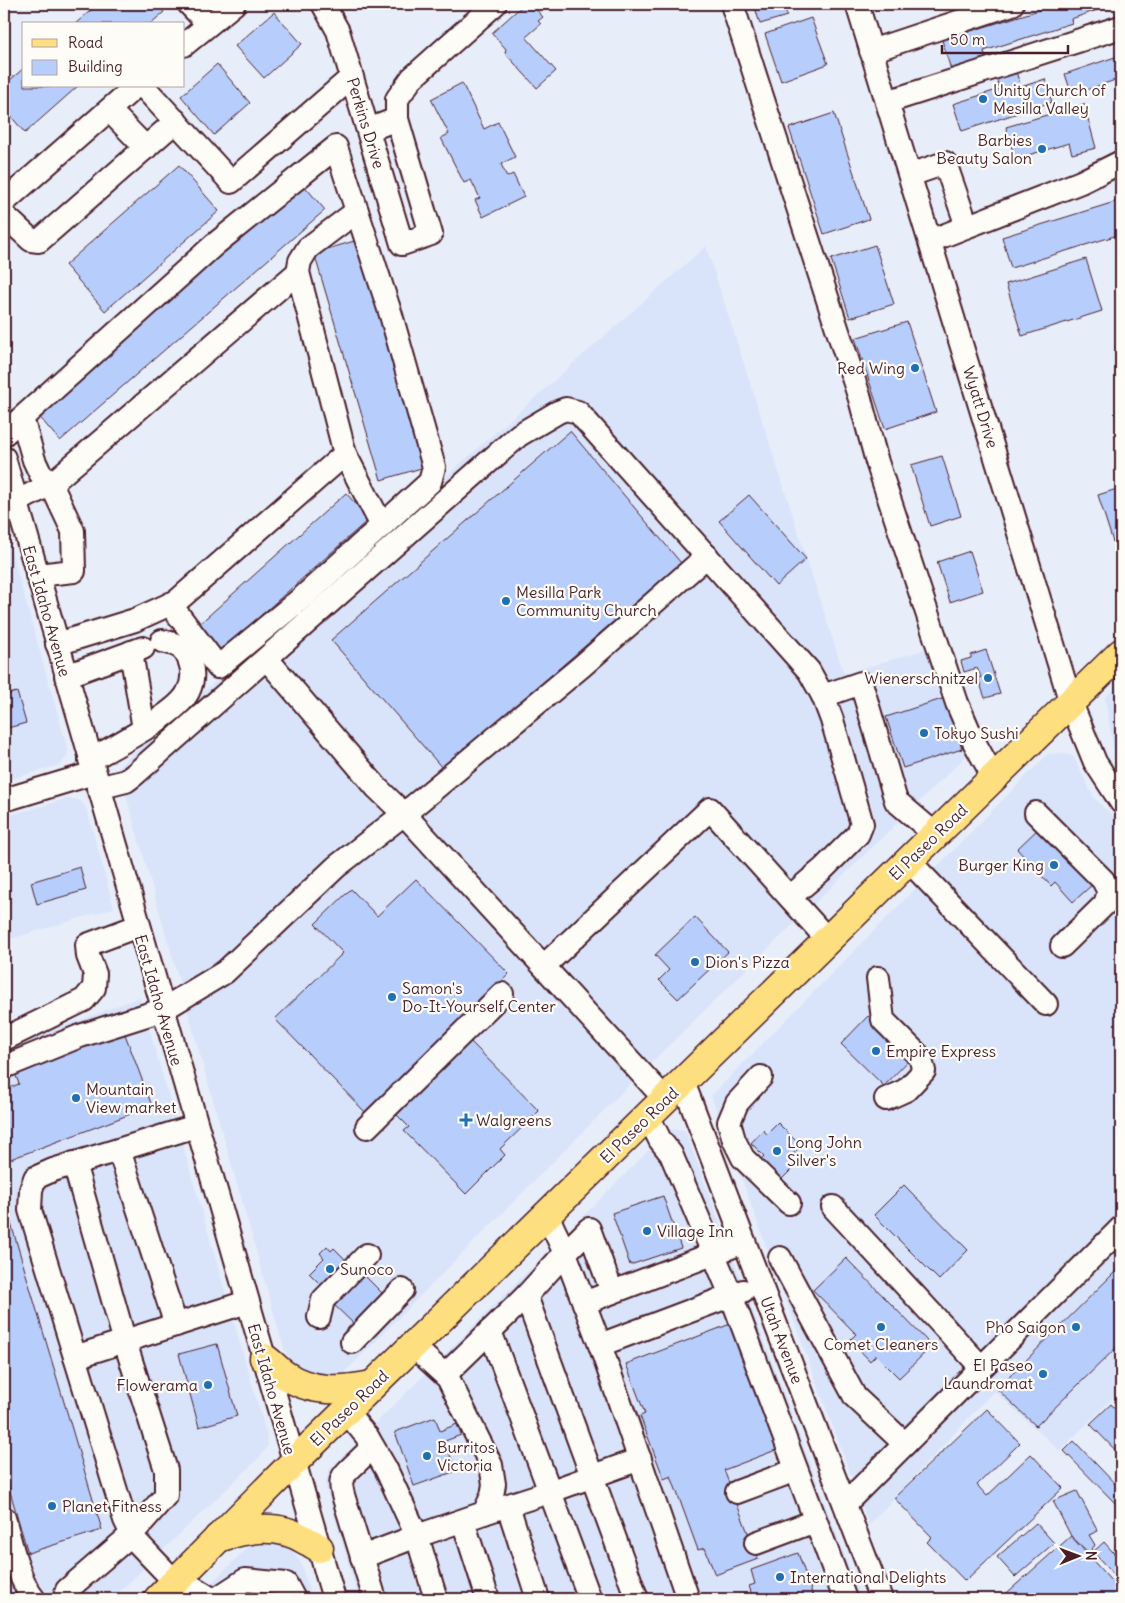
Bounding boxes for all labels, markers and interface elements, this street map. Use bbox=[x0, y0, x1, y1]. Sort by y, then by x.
legend bbox=[22, 22, 185, 88]
scale bar bbox=[942, 22, 1069, 54]
text: 50 m bbox=[950, 30, 985, 49]
text: Road bbox=[68, 33, 103, 52]
text: Building bbox=[68, 57, 123, 76]
street label: Perkins Drive bbox=[343, 75, 389, 171]
place label: Unity Church of Mesilla Valley bbox=[993, 80, 1106, 118]
marker: Unity Church of Mesilla Valley bbox=[977, 93, 989, 105]
place label: Barbies Beauty Salon bbox=[936, 130, 1032, 168]
marker: Barbies Beauty Salon bbox=[1036, 143, 1048, 155]
place label: Red Wing bbox=[837, 358, 905, 378]
marker: Red Wing bbox=[909, 362, 921, 374]
street label: Wyatt Drive bbox=[959, 364, 1003, 450]
street label: East Idaho Avenue bbox=[19, 543, 75, 679]
place label: Mesilla Park Community Church bbox=[516, 582, 657, 620]
marker: Mesilla Park Community Church bbox=[500, 595, 512, 607]
place label: Wienerschnitzel bbox=[864, 668, 978, 688]
marker: Wienerschnitzel bbox=[982, 672, 994, 684]
place label: Tokyo Sushi bbox=[934, 723, 1019, 743]
marker: Tokyo Sushi bbox=[918, 727, 930, 739]
street label: El Paseo Road bbox=[885, 800, 971, 884]
place label: Burger King bbox=[958, 855, 1044, 875]
marker: Burger King bbox=[1048, 859, 1060, 871]
street label: East Idaho Avenue bbox=[131, 932, 187, 1068]
place label: Dion's Pizza bbox=[705, 952, 790, 972]
marker: Dion's Pizza bbox=[689, 956, 701, 968]
place label: Samon's Do-It-Yourself Center bbox=[402, 978, 556, 1016]
marker: Samon's Do-It-Yourself Center bbox=[386, 991, 398, 1003]
place label: Empire Express bbox=[886, 1041, 996, 1061]
marker: Empire Express bbox=[870, 1045, 882, 1057]
place label: Mountain View market bbox=[86, 1079, 177, 1117]
street label: El Paseo Road bbox=[596, 1083, 682, 1167]
marker: Mountain View market bbox=[70, 1092, 82, 1104]
place label: Walgreens bbox=[476, 1110, 552, 1130]
marker: Walgreens bbox=[460, 1114, 472, 1126]
place label: Long John Silver's bbox=[787, 1132, 862, 1170]
marker: Long John Silver's bbox=[771, 1145, 783, 1157]
place label: Village Inn bbox=[657, 1221, 734, 1241]
marker: Village Inn bbox=[641, 1225, 653, 1237]
place label: Sunoco bbox=[340, 1259, 394, 1279]
marker: Sunoco bbox=[324, 1263, 336, 1275]
street label: Utah Avenue bbox=[756, 1293, 808, 1387]
place label: Pho Saigon bbox=[986, 1317, 1066, 1337]
street label: East Idaho Avenue bbox=[244, 1321, 300, 1457]
marker: Comet Cleaners bbox=[875, 1321, 887, 1333]
marker: Pho Saigon bbox=[1070, 1321, 1082, 1333]
place label: Comet Cleaners bbox=[824, 1334, 938, 1354]
place label: El Paseo Laundromat bbox=[943, 1355, 1034, 1393]
street label: El Paseo Road bbox=[306, 1366, 392, 1450]
marker: El Paseo Laundromat bbox=[1037, 1368, 1049, 1380]
place label: Flowerama bbox=[117, 1375, 198, 1395]
marker: Flowerama bbox=[202, 1379, 214, 1391]
place label: Burritos Victoria bbox=[437, 1437, 495, 1475]
marker: Burritos Victoria bbox=[421, 1450, 433, 1462]
place label: Planet Fitness bbox=[62, 1496, 162, 1516]
marker: Planet Fitness bbox=[46, 1500, 58, 1512]
north arrow bbox=[1052, 1530, 1102, 1580]
text: N bbox=[1082, 1551, 1100, 1561]
place label: International Delights bbox=[790, 1567, 946, 1587]
marker: International Delights bbox=[774, 1571, 786, 1583]

